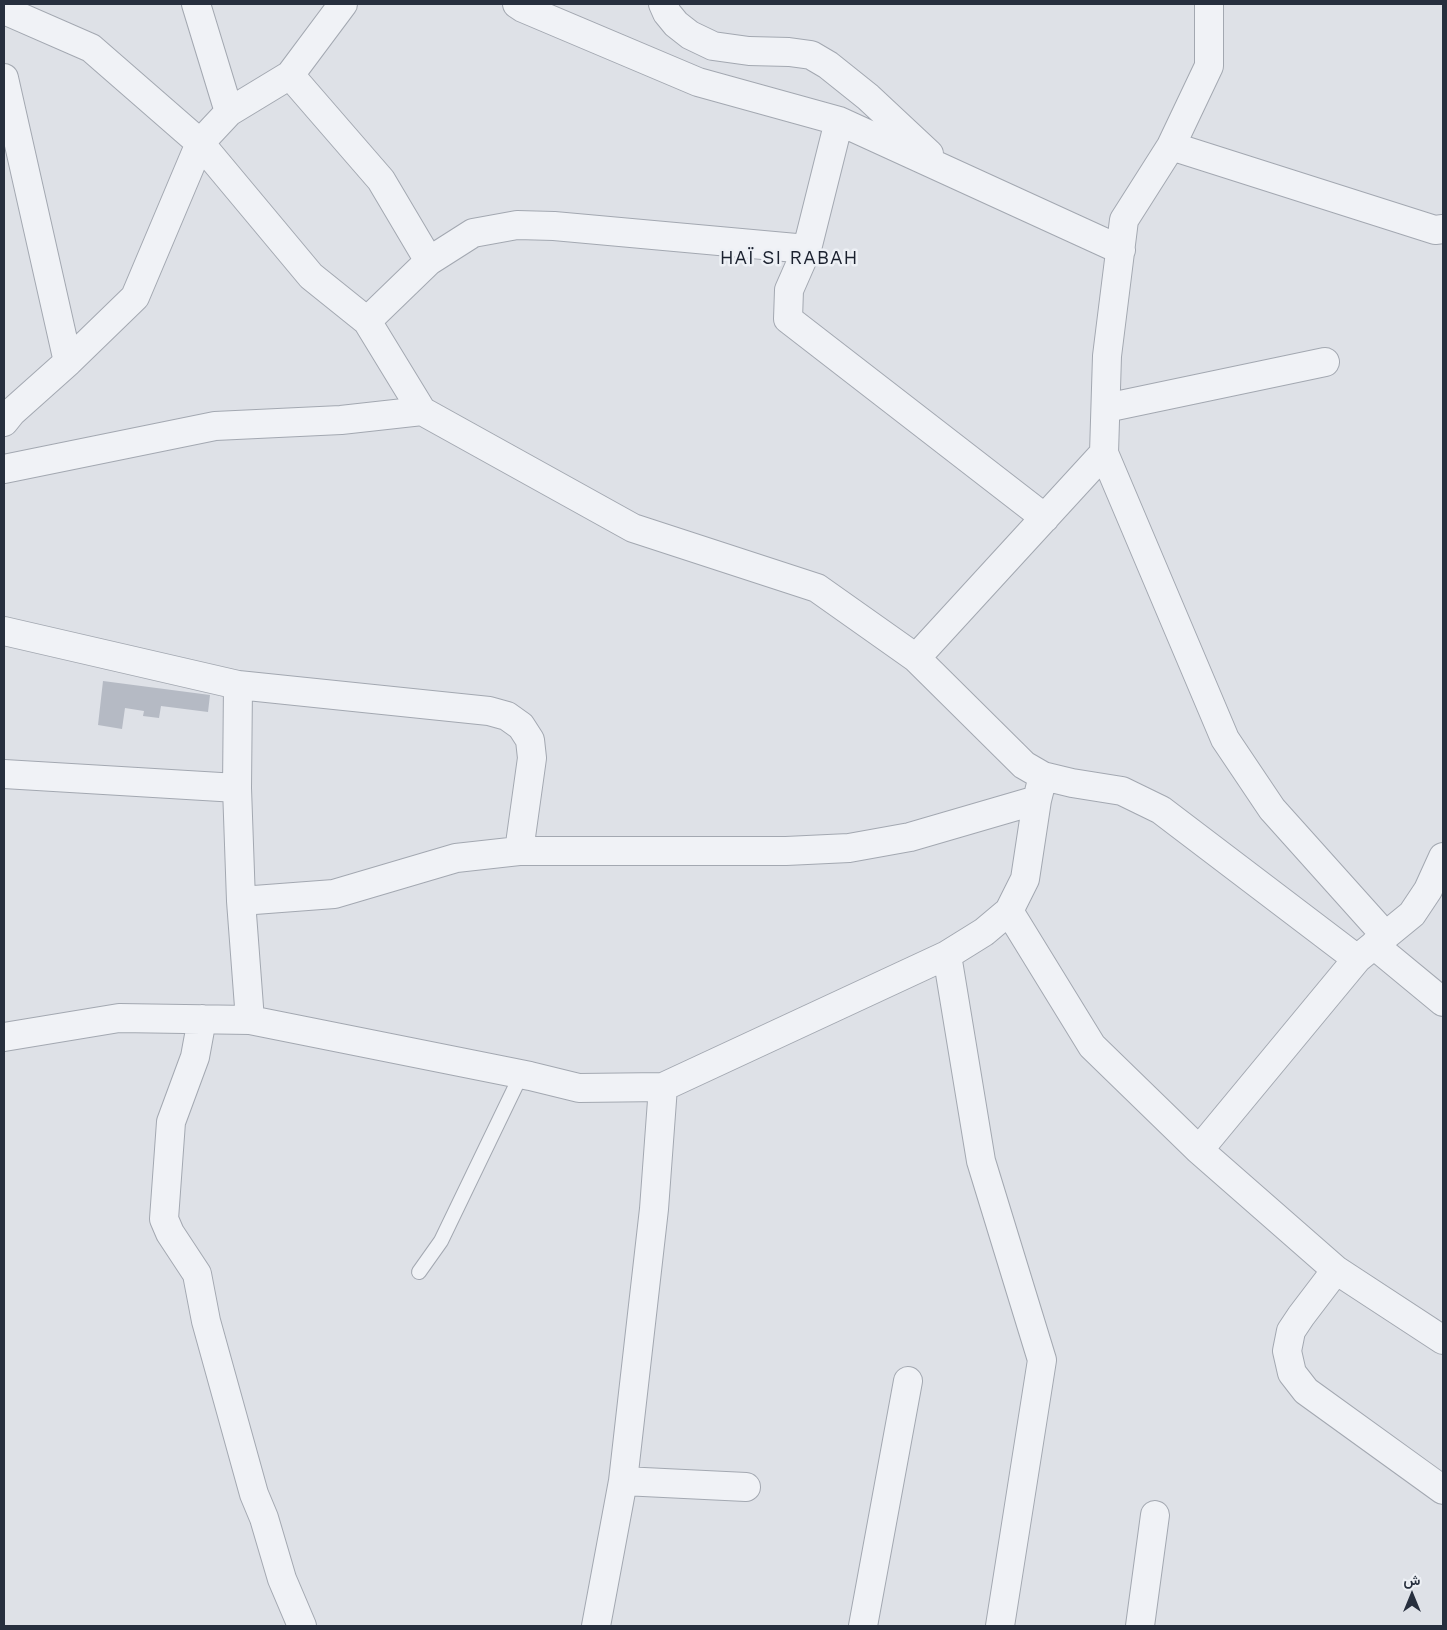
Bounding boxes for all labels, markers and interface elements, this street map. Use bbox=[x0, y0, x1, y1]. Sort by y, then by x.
district label: HAÏ SI RABAH bbox=[718, 247, 860, 269]
north arrow bbox=[1387, 1570, 1437, 1620]
text: ش bbox=[1404, 1572, 1420, 1588]

